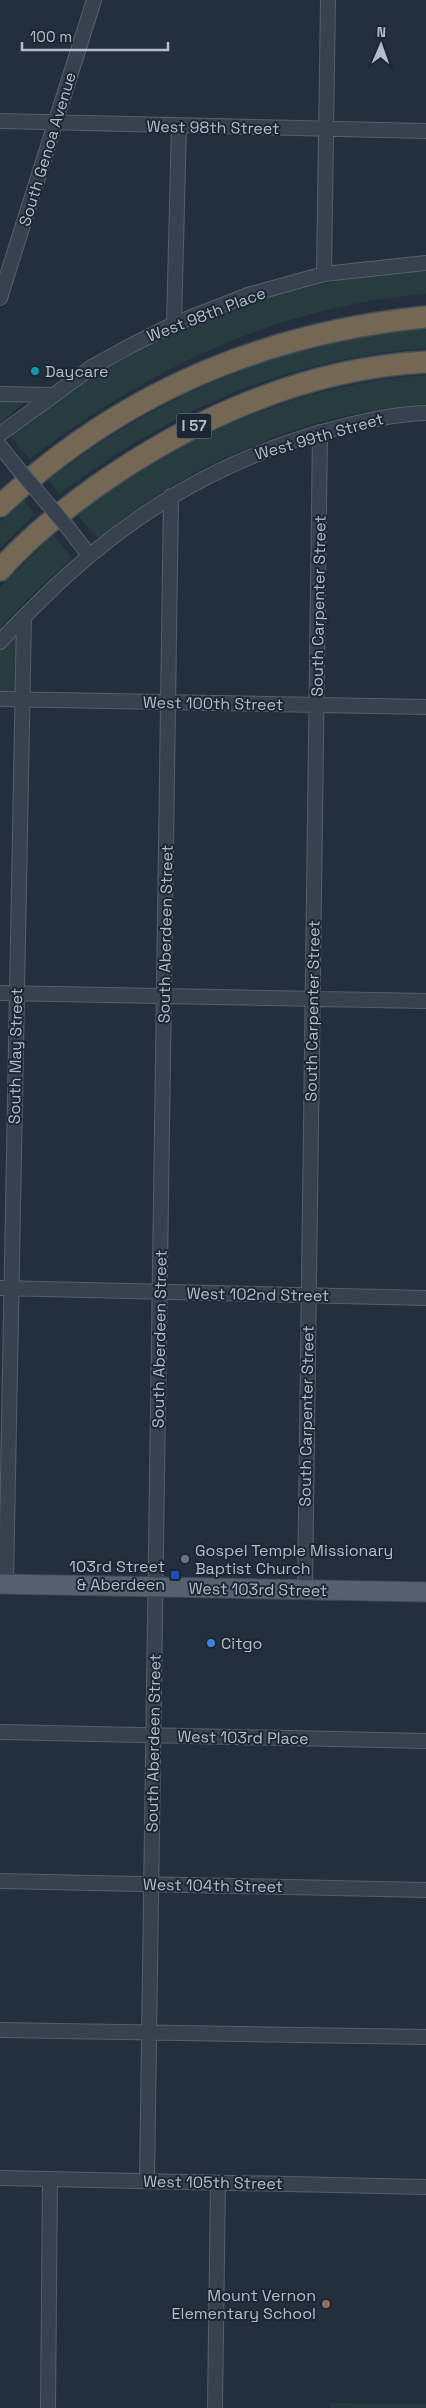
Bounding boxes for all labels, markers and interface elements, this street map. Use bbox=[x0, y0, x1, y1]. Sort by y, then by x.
scale bar bbox=[22, 20, 169, 52]
north arrow bbox=[356, 20, 406, 70]
text: N bbox=[376, 23, 386, 41]
text: 100 m bbox=[30, 27, 72, 46]
street label: South Genoa Avenue bbox=[14, 70, 81, 229]
street label: West 98th Street bbox=[146, 116, 280, 139]
street label: West 98th Place bbox=[144, 282, 269, 347]
place label: Daycare bbox=[45, 361, 108, 382]
marker: Daycare bbox=[29, 365, 41, 377]
street label: West 99th Street bbox=[252, 408, 386, 465]
road number: I 57 bbox=[176, 414, 212, 438]
street label: South Carpenter Street bbox=[306, 515, 331, 697]
street label: West 100th Street bbox=[143, 692, 283, 715]
street label: South Aberdeen Street bbox=[153, 845, 178, 1023]
street label: South Carpenter Street bbox=[300, 920, 325, 1102]
street label: South May Street bbox=[4, 988, 27, 1124]
street label: South Aberdeen Street bbox=[147, 1250, 172, 1428]
street label: West 102nd Street bbox=[186, 1283, 330, 1306]
street label: South Carpenter Street bbox=[294, 1325, 319, 1507]
place label: Gospel Temple Missionary Baptist Church bbox=[195, 1540, 393, 1579]
marker: Gospel Temple Missionary Baptist Church bbox=[179, 1553, 191, 1565]
place label: 103rd Street & Aberdeen bbox=[69, 1556, 165, 1595]
marker: 103rd Street & Aberdeen bbox=[169, 1569, 181, 1581]
street label: West 103rd Street bbox=[188, 1578, 327, 1601]
place label: Citgo bbox=[221, 1633, 262, 1654]
marker: Citgo bbox=[205, 1637, 217, 1649]
street label: South Aberdeen Street bbox=[141, 1654, 166, 1832]
street label: West 103rd Place bbox=[177, 1726, 309, 1749]
street label: West 104th Street bbox=[143, 1874, 283, 1897]
street label: West 105th Street bbox=[143, 2171, 283, 2194]
place label: Mount Vernon Elementary School bbox=[171, 2285, 316, 2324]
marker: Mount Vernon Elementary School bbox=[320, 2298, 332, 2310]

